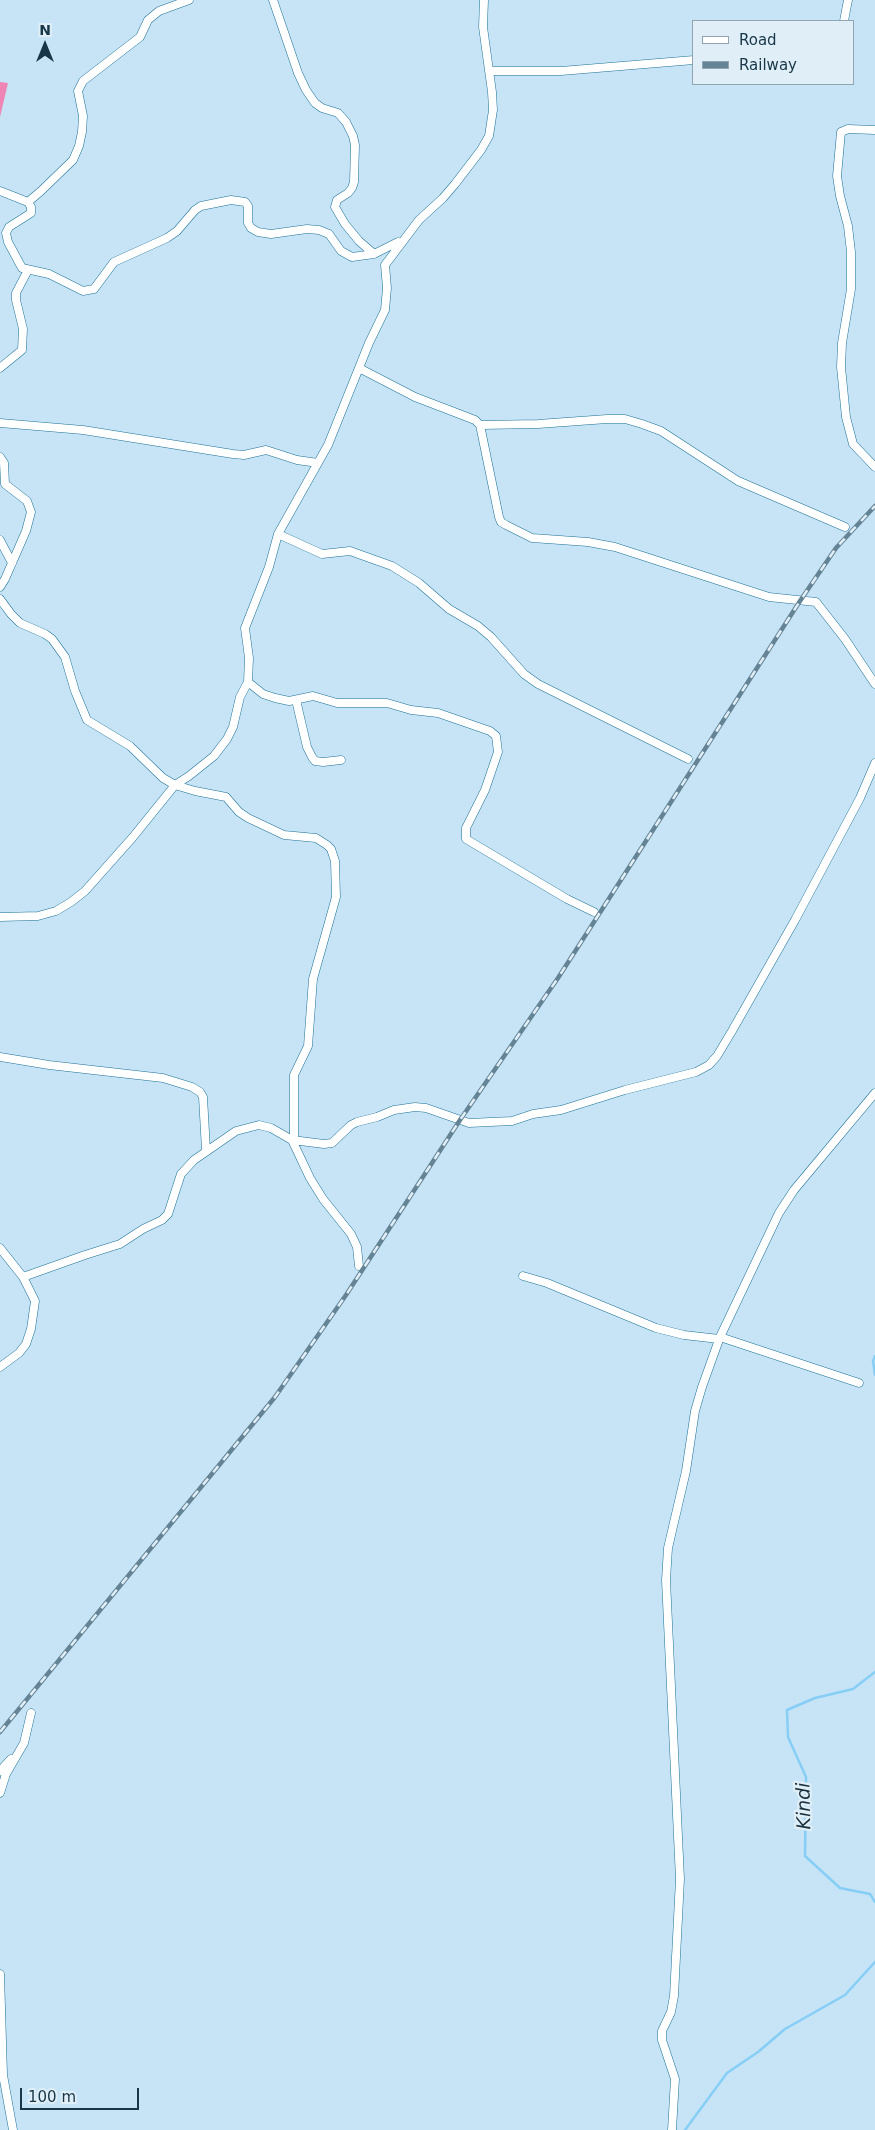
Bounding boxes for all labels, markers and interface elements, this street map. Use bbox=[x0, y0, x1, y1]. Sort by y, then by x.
north arrow bbox=[20, 20, 70, 70]
legend bbox=[692, 20, 855, 85]
text: N bbox=[39, 22, 51, 38]
text: Road bbox=[739, 31, 777, 49]
text: Railway bbox=[739, 56, 797, 74]
water label: Kindi bbox=[793, 1782, 817, 1830]
scale bar bbox=[22, 2078, 141, 2110]
text: 100 m bbox=[28, 2088, 76, 2106]

